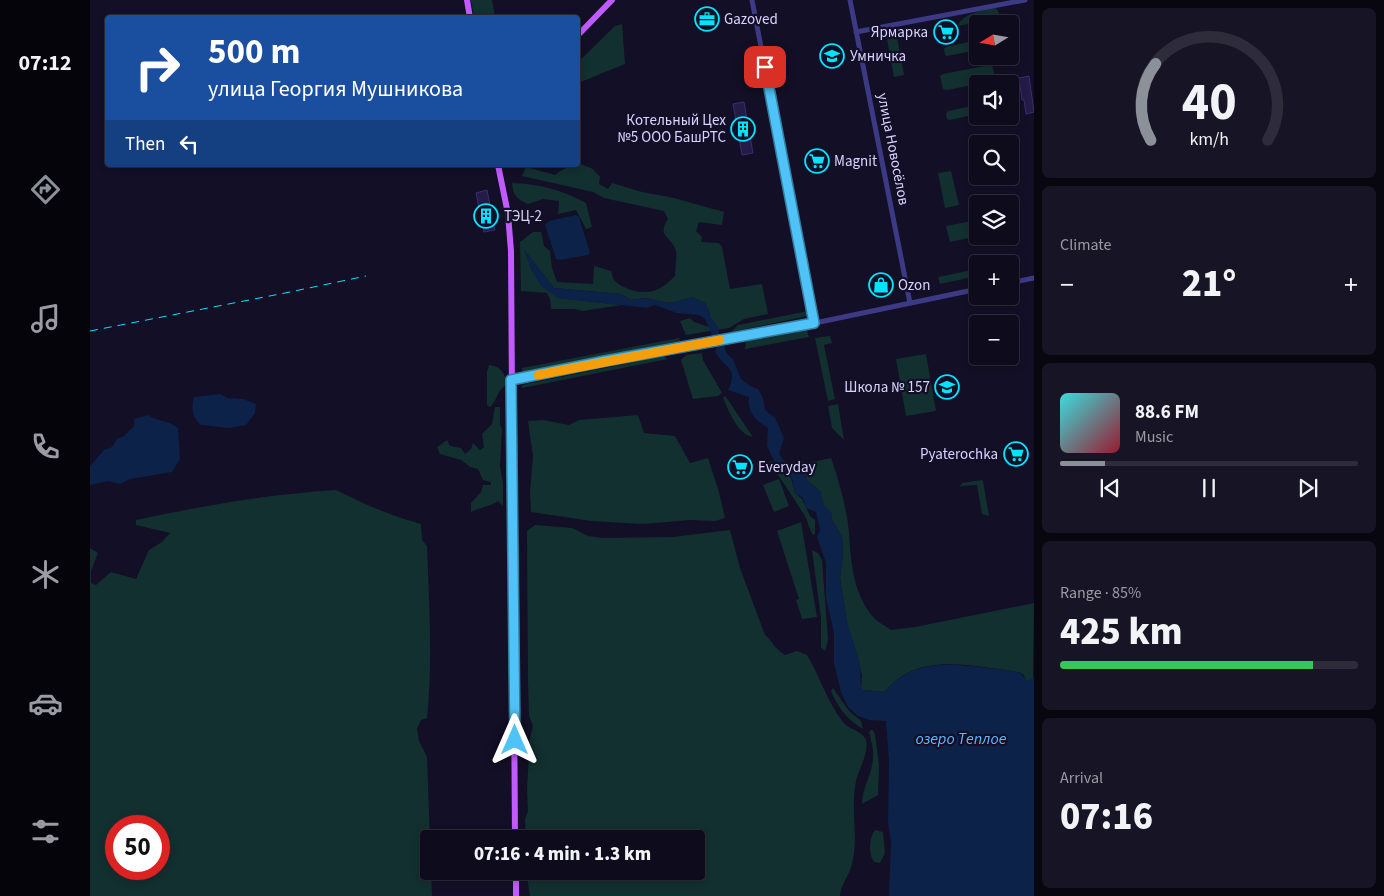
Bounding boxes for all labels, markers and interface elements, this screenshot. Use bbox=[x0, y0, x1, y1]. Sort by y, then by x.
office icon: Gazoved bbox=[694, 6, 720, 32]
place label: Gazoved bbox=[724, 9, 778, 30]
north arrow bbox=[969, 15, 1019, 65]
map controls bbox=[969, 15, 1019, 365]
supermarket icon: Ярмарка bbox=[933, 19, 959, 45]
place label: Ярмарка bbox=[871, 22, 928, 43]
text: 500 m bbox=[208, 27, 300, 77]
icon: right bbox=[125, 35, 190, 100]
school or university icon: Умничка bbox=[819, 43, 845, 69]
pin bbox=[744, 46, 786, 88]
place label: Умничка bbox=[850, 46, 906, 67]
text: 07:12 bbox=[18, 47, 72, 79]
icon: arrive bbox=[751, 53, 779, 81]
text: 40 bbox=[1182, 66, 1236, 140]
text: улица Георгия Мушникова bbox=[208, 73, 463, 105]
button: sound bbox=[969, 75, 1019, 125]
street label: улица Новосёлов bbox=[872, 91, 914, 207]
place label: Котельный Цех №5 ООО БашРТС bbox=[617, 110, 726, 148]
building icon: Котельный Цех №5 ООО БашРТС bbox=[730, 116, 756, 142]
text: km/h bbox=[1189, 127, 1229, 152]
icon: left bbox=[175, 130, 203, 158]
text: Then bbox=[125, 131, 165, 158]
button: search bbox=[969, 135, 1019, 185]
supermarket icon: Magnit bbox=[804, 148, 830, 174]
place label: Magnit bbox=[834, 151, 877, 172]
icon: directions bbox=[28, 172, 63, 207]
button: layers bbox=[969, 195, 1019, 245]
building icon: ТЭЦ-2 bbox=[473, 203, 499, 229]
place label: ТЭЦ-2 bbox=[504, 206, 542, 227]
text: Climate bbox=[1060, 234, 1111, 256]
button: + bbox=[969, 255, 1019, 305]
text: 21° bbox=[1182, 257, 1236, 311]
text: − bbox=[1060, 265, 1074, 305]
text: + bbox=[1344, 265, 1358, 305]
shop icon: Ozon bbox=[868, 272, 894, 298]
place label: Ozon bbox=[898, 275, 930, 296]
icon: music bbox=[28, 301, 63, 336]
button: − bbox=[969, 315, 1019, 365]
school or university icon: Школа № 157 bbox=[934, 374, 960, 400]
place label: Школа № 157 bbox=[844, 377, 930, 398]
text: 88.6 FM bbox=[1135, 399, 1199, 426]
text: Music bbox=[1135, 426, 1173, 448]
icon: phone bbox=[28, 429, 63, 464]
supermarket icon: Pyaterochka bbox=[1003, 441, 1029, 467]
place label: Pyaterochka bbox=[920, 444, 998, 465]
supermarket icon: Everyday bbox=[727, 454, 753, 480]
place label: Everyday bbox=[758, 457, 816, 478]
icon: previous bbox=[1096, 474, 1124, 502]
icon: pause bbox=[1195, 474, 1223, 502]
icon: next bbox=[1294, 474, 1322, 502]
icon: climate bbox=[28, 557, 63, 592]
text: Range · 85% bbox=[1060, 582, 1141, 604]
text: 425 km bbox=[1060, 605, 1182, 659]
icon: car bbox=[28, 686, 63, 721]
position arrow bbox=[488, 713, 540, 765]
water label: озеро Теплое bbox=[916, 728, 1007, 750]
text: Arrival bbox=[1060, 767, 1103, 789]
text: 07:16 bbox=[1060, 790, 1153, 844]
icon: filters bbox=[28, 814, 63, 849]
speed limit sign: 50 bbox=[105, 815, 170, 880]
text: 07:16 · 4 min · 1.3 km bbox=[474, 841, 651, 868]

